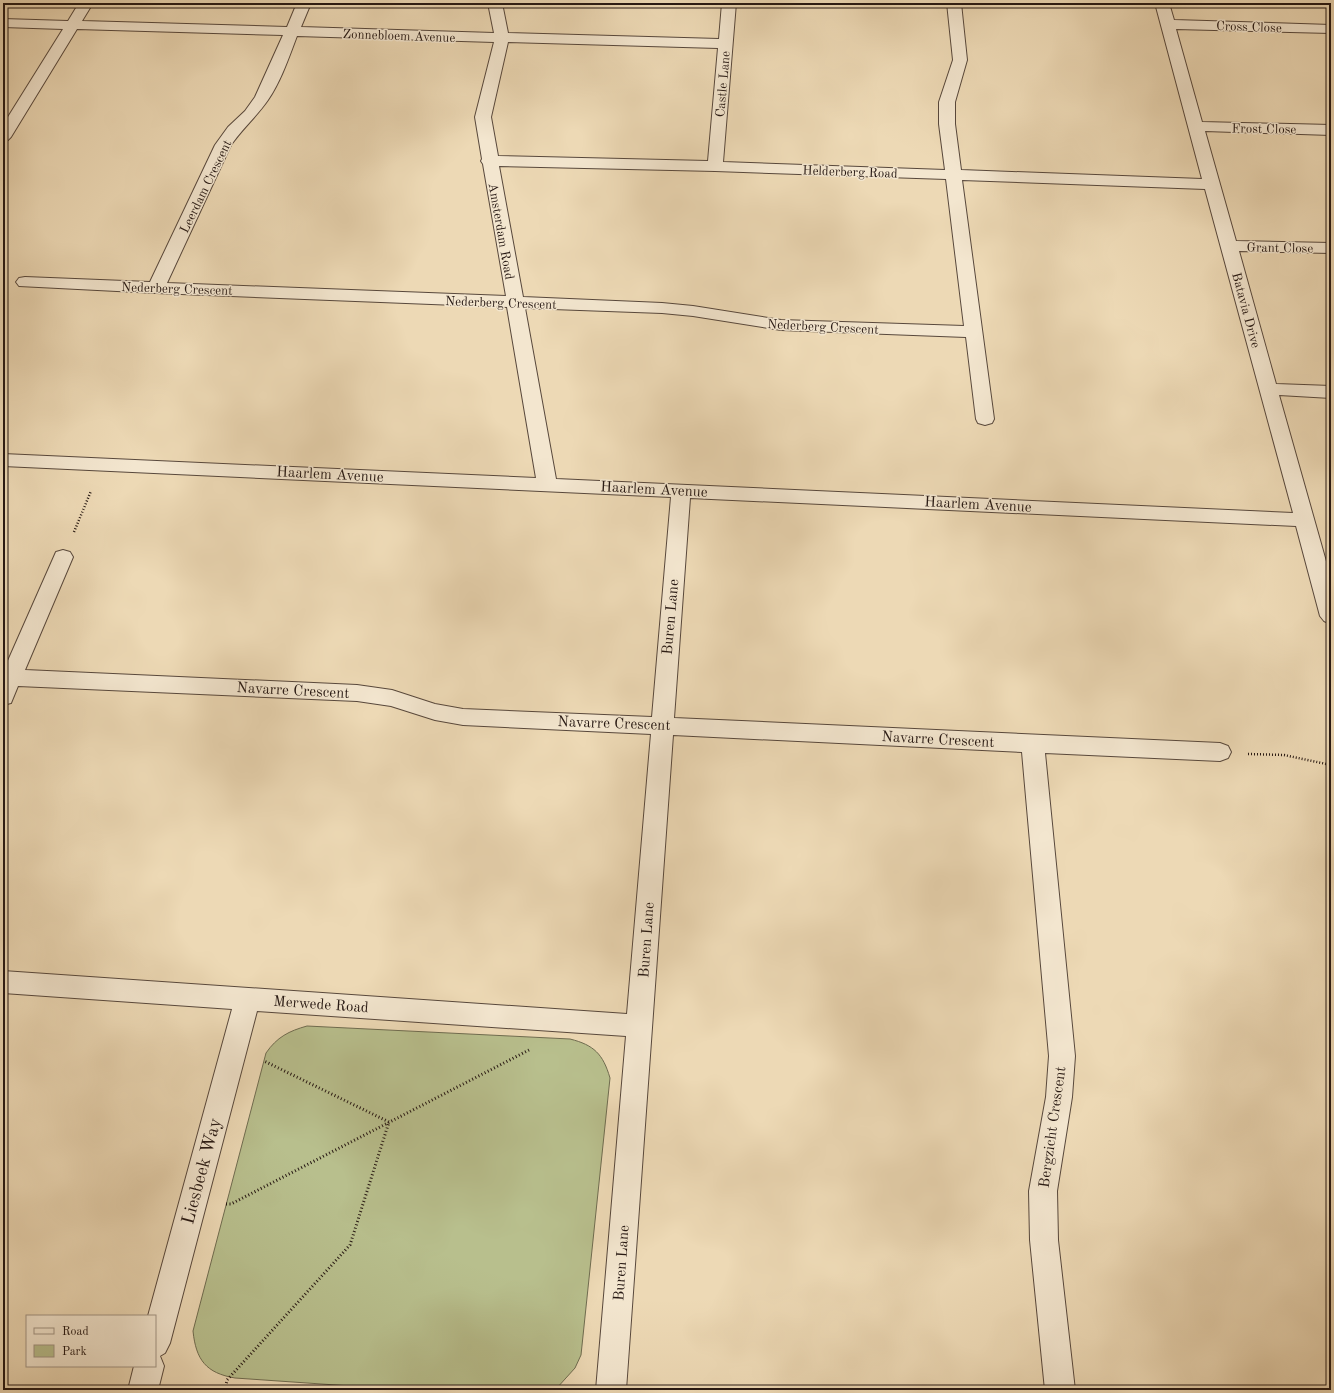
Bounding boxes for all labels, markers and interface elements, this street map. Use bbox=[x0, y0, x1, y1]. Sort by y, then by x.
street label: Cross Close bbox=[1216, 20, 1282, 35]
street label: Zonnebloem Avenue bbox=[342, 28, 456, 45]
street label: Castle Lane bbox=[714, 50, 733, 118]
street label: Frost Close bbox=[1232, 122, 1296, 137]
street label: Leerdam Crescent bbox=[178, 138, 235, 235]
street label: Helderberg Road bbox=[802, 164, 898, 181]
street label: Amsterdam Road bbox=[486, 182, 515, 281]
street label: Grant Close bbox=[1247, 241, 1313, 256]
street label: Batavia Drive bbox=[1229, 271, 1262, 350]
street label: Nederberg Crescent bbox=[121, 281, 233, 298]
street label: Nederberg Crescent bbox=[445, 295, 557, 312]
street label: Nederberg Crescent bbox=[767, 318, 879, 337]
street label: Haarlem Avenue bbox=[276, 465, 384, 486]
street label: Haarlem Avenue bbox=[600, 480, 708, 501]
street label: Haarlem Avenue bbox=[924, 495, 1032, 516]
street label: Buren Lane bbox=[661, 578, 682, 656]
street label: Navarre Crescent bbox=[236, 681, 350, 702]
street label: Navarre Crescent bbox=[557, 715, 671, 734]
street label: Navarre Crescent bbox=[881, 730, 995, 751]
street label: Buren Lane bbox=[637, 901, 658, 979]
street label: Merwede Road bbox=[273, 995, 369, 1016]
street label: Bergzicht Crescent bbox=[1038, 1065, 1069, 1189]
street label: Liesbeek Way bbox=[179, 1116, 225, 1226]
street label: Buren Lane bbox=[612, 1224, 633, 1302]
legend bbox=[26, 1315, 156, 1367]
text: Road bbox=[62, 1326, 89, 1338]
text: Park bbox=[62, 1346, 87, 1358]

